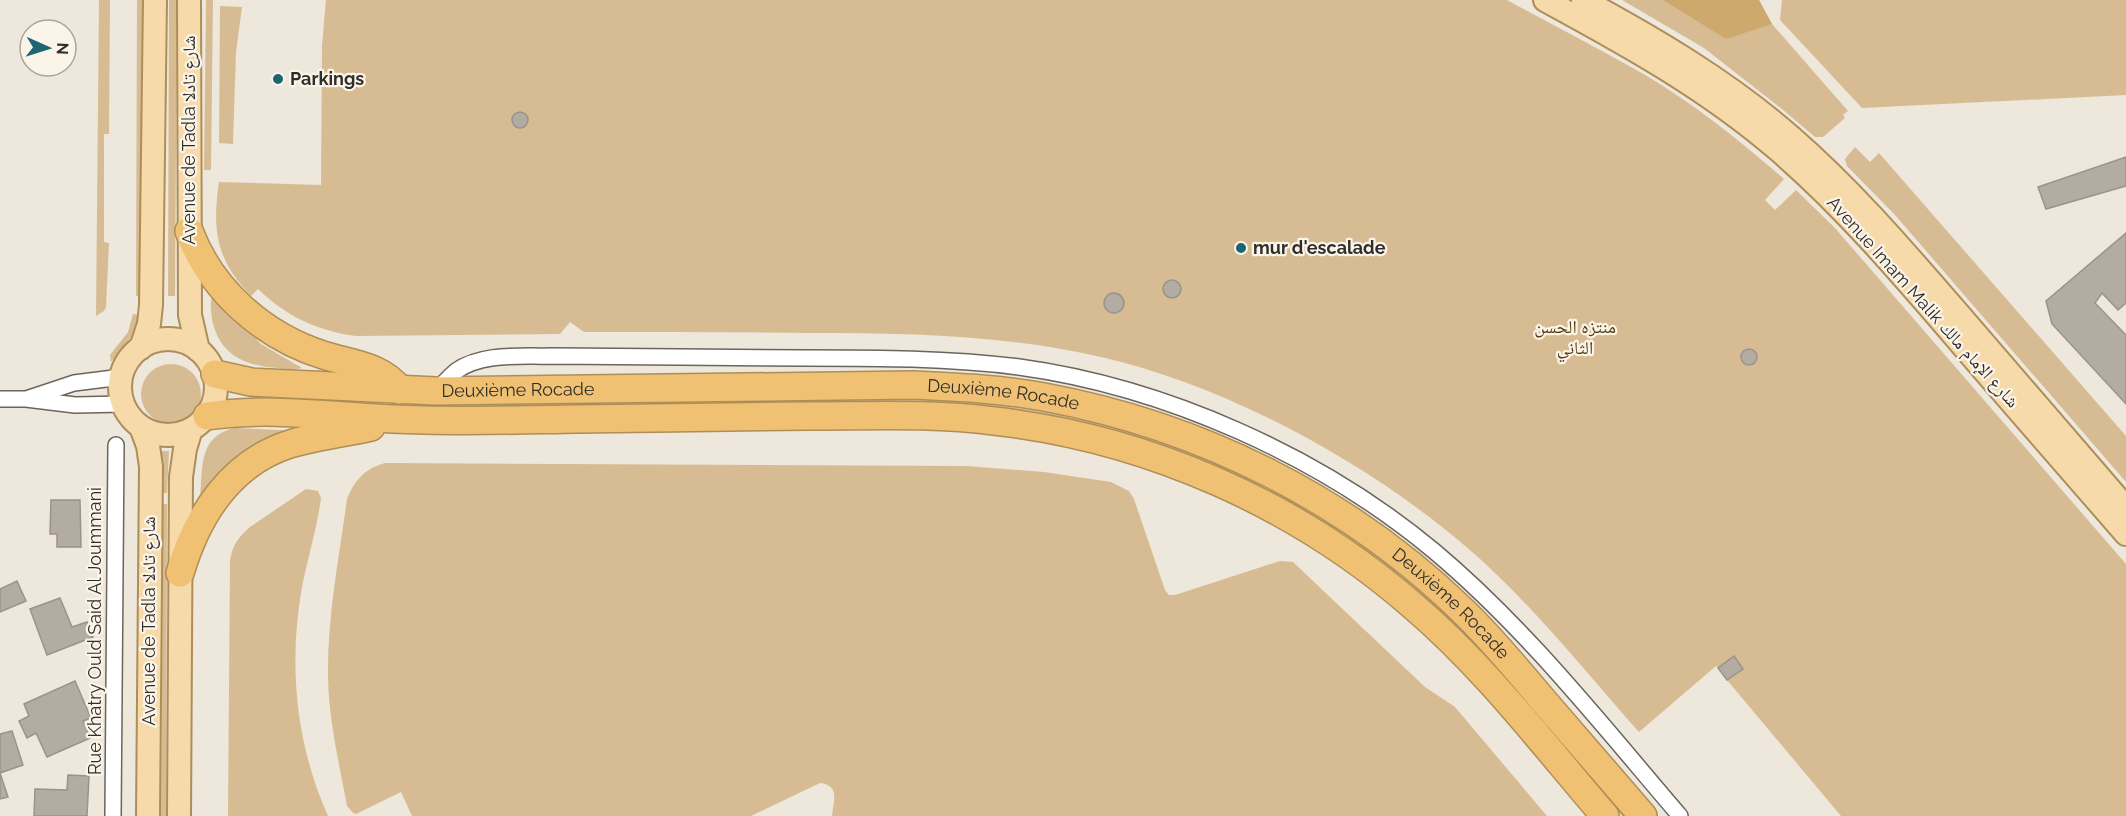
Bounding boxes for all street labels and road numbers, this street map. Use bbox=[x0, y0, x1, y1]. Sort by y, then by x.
street label: Avenue de Tadla شارع تادلا bbox=[178, 35, 200, 245]
street label: Avenue Imam Malik شارع الإمام مالك bbox=[1822, 192, 2024, 413]
street label: Deuxième Rocade bbox=[927, 375, 1082, 414]
street label: Deuxième Rocade bbox=[441, 378, 595, 401]
street label: Rue Khatry Ould Said Al Joummani bbox=[84, 487, 105, 775]
street label: Avenue de Tadla شارع تادلا bbox=[138, 516, 160, 726]
street label: Deuxième Rocade bbox=[1388, 543, 1514, 663]

